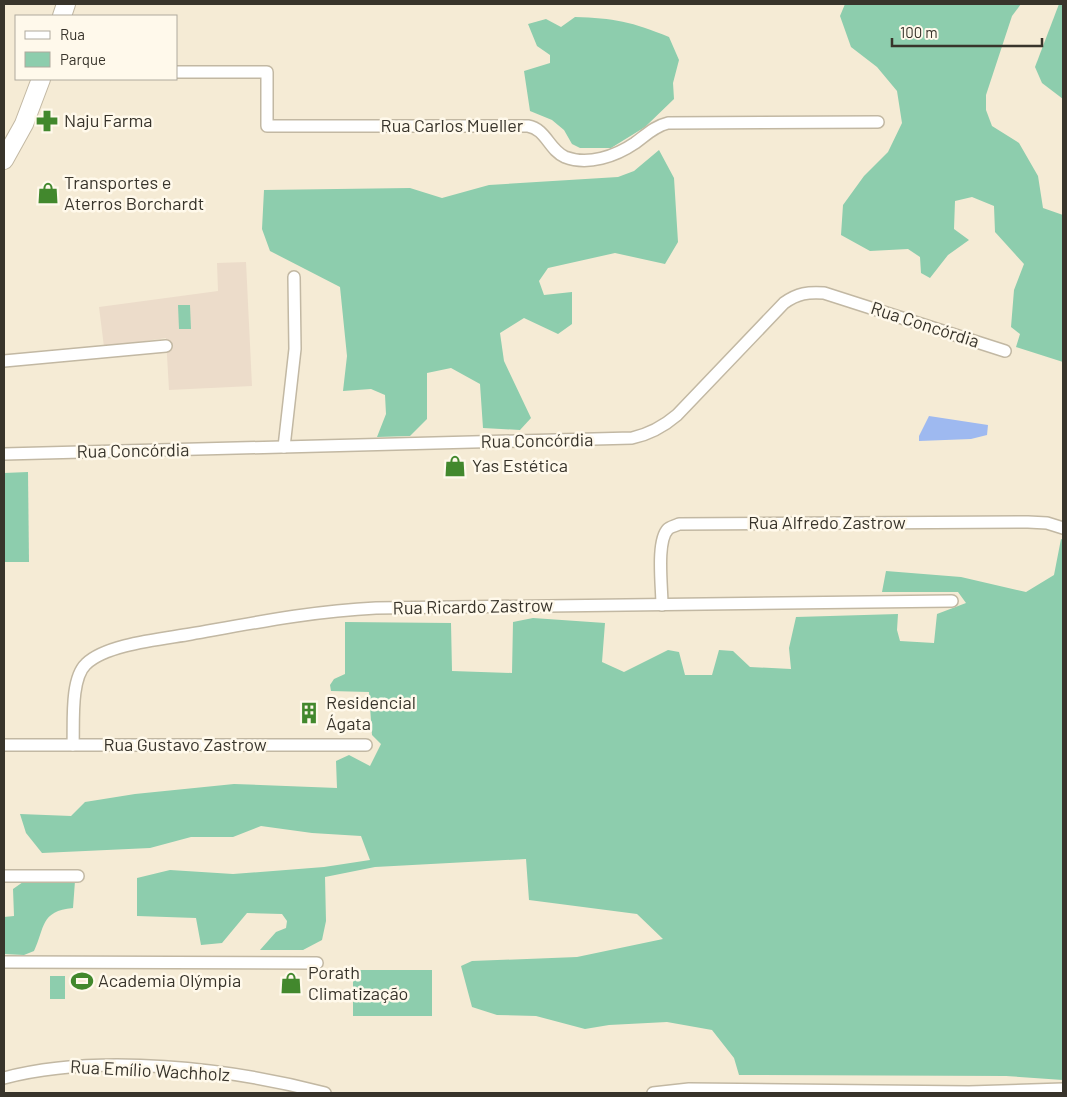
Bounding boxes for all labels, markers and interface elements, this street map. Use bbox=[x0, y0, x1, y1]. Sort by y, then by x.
legend bbox=[15, 15, 178, 80]
scale bar bbox=[892, 15, 1042, 47]
text: 100 m bbox=[900, 23, 938, 41]
text: Rua bbox=[60, 25, 85, 43]
text: Parque bbox=[60, 50, 106, 68]
pharmacy icon: Naju Farma bbox=[34, 108, 60, 134]
place label: Naju Farma bbox=[64, 109, 153, 131]
street label: Rua Carlos Mueller bbox=[381, 114, 524, 136]
place label: Transportes e Aterros Borchardt bbox=[64, 171, 204, 214]
shop icon: Transportes e Aterros Borchardt bbox=[35, 180, 61, 206]
street label: Rua Concórdia bbox=[868, 296, 982, 352]
street label: Rua Concórdia bbox=[480, 428, 594, 452]
street label: Rua Concórdia bbox=[76, 438, 190, 462]
shop icon: Yas Estética bbox=[442, 453, 468, 479]
place label: Yas Estética bbox=[472, 454, 568, 476]
street label: Rua Alfredo Zastrow bbox=[748, 511, 906, 533]
street label: Rua Ricardo Zastrow bbox=[393, 594, 553, 618]
place label: Residencial Ágata bbox=[326, 691, 416, 734]
building icon: Residencial Ágata bbox=[296, 700, 322, 726]
street label: Rua Gustavo Zastrow bbox=[103, 733, 267, 755]
place label: Porath Climatização bbox=[308, 961, 408, 1004]
sports icon: Academia Olýmpia bbox=[69, 968, 95, 994]
place label: Academia Olýmpia bbox=[98, 969, 241, 991]
shop icon: Porath Climatização bbox=[278, 970, 304, 996]
street label: Rua Emílio Wachholz bbox=[70, 1055, 230, 1085]

